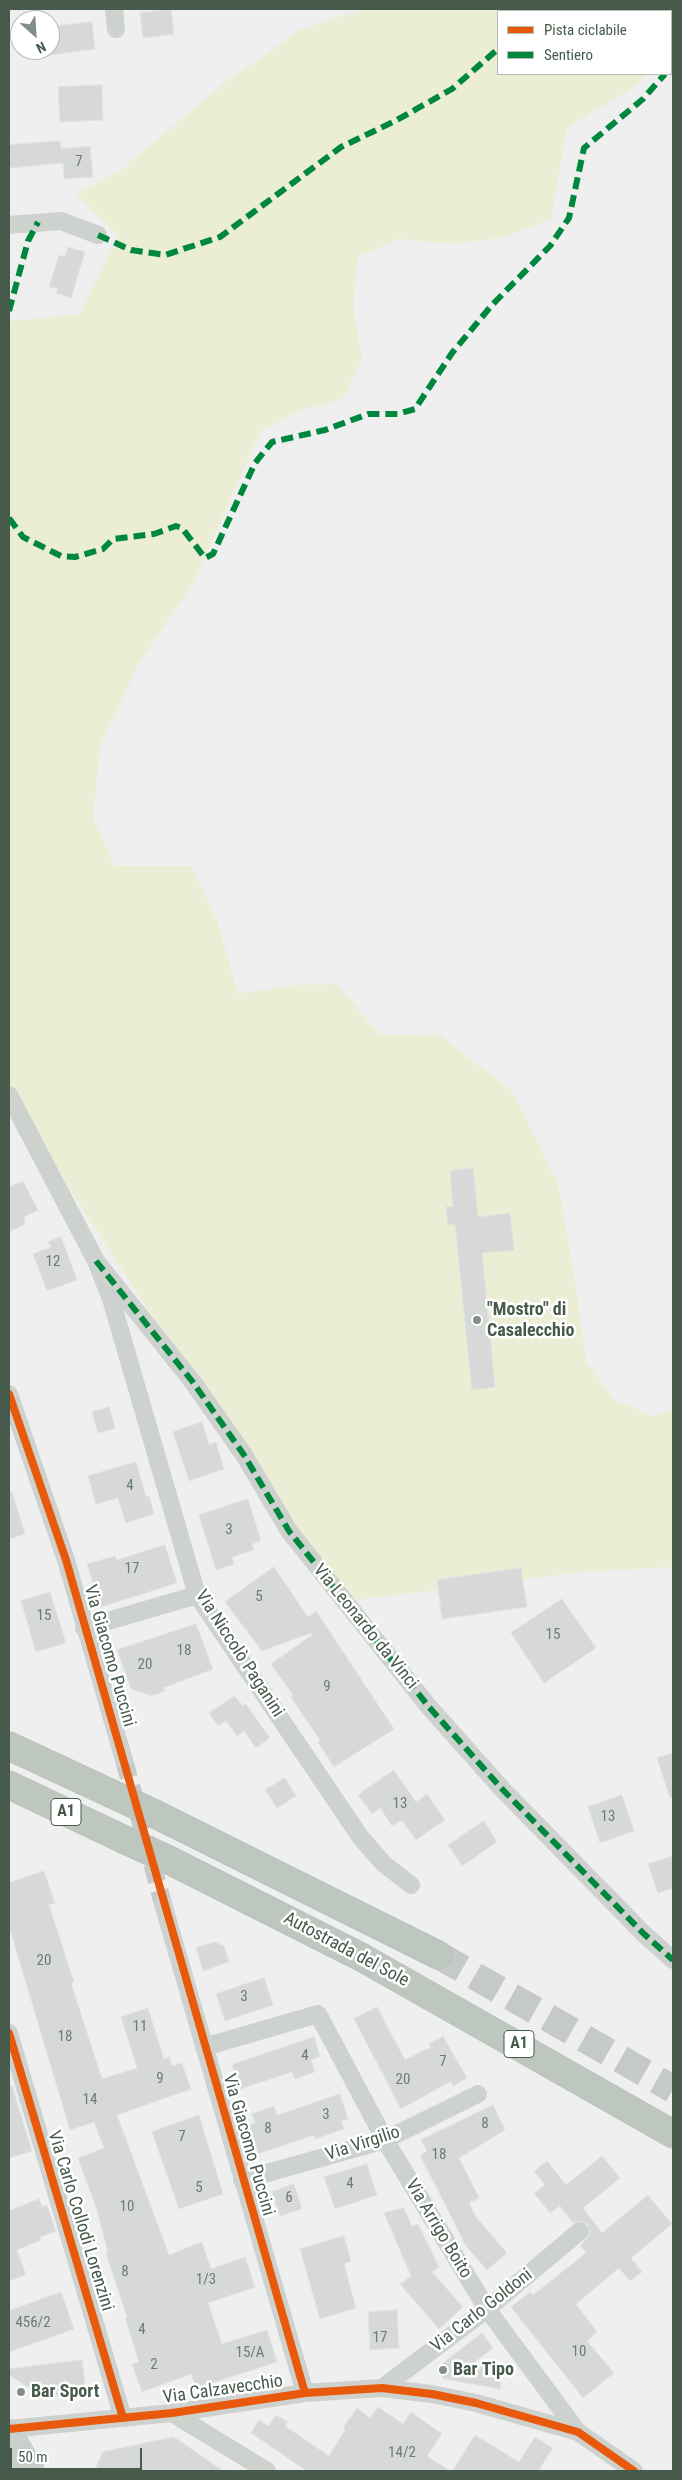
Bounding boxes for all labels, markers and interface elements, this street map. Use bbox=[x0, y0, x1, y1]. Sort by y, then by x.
north arrow bbox=[10, 10, 60, 60]
legend bbox=[497, 10, 672, 75]
text: Pista ciclabile bbox=[544, 21, 627, 39]
text: N bbox=[34, 39, 49, 57]
text: Sentiero bbox=[544, 46, 593, 64]
house number: 7 bbox=[75, 153, 83, 171]
house number: 12 bbox=[46, 1253, 60, 1271]
place label: "Mostro" di Casalecchio bbox=[487, 1299, 574, 1342]
marker: "Mostro" di Casalecchio bbox=[471, 1314, 483, 1326]
house number: 4 bbox=[126, 1477, 134, 1495]
house number: 3 bbox=[225, 1521, 233, 1539]
house number: 17 bbox=[125, 1560, 139, 1578]
street label: Via Leonardo da Vinci bbox=[308, 1560, 422, 1694]
street label: Via Giacomo Puccini bbox=[78, 1583, 140, 1729]
street label: Via Niccolò Paganini bbox=[190, 1587, 288, 1721]
house number: 5 bbox=[255, 1588, 263, 1606]
house number: 15 bbox=[37, 1607, 51, 1625]
house number: 15 bbox=[546, 1626, 560, 1644]
house number: 18 bbox=[177, 1642, 191, 1660]
house number: 20 bbox=[138, 1656, 152, 1674]
house number: 9 bbox=[323, 1678, 331, 1696]
house number: 13 bbox=[393, 1795, 407, 1813]
road number: A1 bbox=[51, 1798, 81, 1825]
house number: 13 bbox=[601, 1808, 615, 1826]
street label: Autostrada del Sole bbox=[280, 1908, 412, 1992]
house number: 20 bbox=[37, 1952, 51, 1970]
house number: 3 bbox=[240, 1988, 248, 2006]
house number: 11 bbox=[133, 2018, 147, 2036]
house number: 18 bbox=[58, 2028, 72, 2046]
road number: A1 bbox=[504, 2030, 534, 2058]
house number: 4 bbox=[301, 2047, 309, 2065]
house number: 7 bbox=[439, 2053, 447, 2071]
house number: 9 bbox=[156, 2070, 164, 2088]
house number: 20 bbox=[396, 2071, 410, 2089]
street label: Via Giacomo Puccini bbox=[217, 2072, 279, 2218]
house number: 14 bbox=[83, 2091, 97, 2109]
house number: 3 bbox=[322, 2106, 330, 2124]
house number: 8 bbox=[481, 2115, 489, 2133]
house number: 8 bbox=[264, 2120, 272, 2138]
street label: Via Virgilio bbox=[323, 2122, 403, 2166]
street label: Via Carlo Collodi Lorenzini bbox=[42, 2128, 118, 2314]
house number: 7 bbox=[178, 2128, 186, 2146]
house number: 18 bbox=[432, 2146, 446, 2164]
house number: 4 bbox=[346, 2175, 354, 2193]
street label: Via Arrigo Boito bbox=[400, 2176, 476, 2282]
house number: 5 bbox=[195, 2179, 203, 2197]
house number: 6 bbox=[285, 2189, 293, 2207]
house number: 10 bbox=[120, 2198, 134, 2216]
house number: 8 bbox=[121, 2263, 129, 2281]
street label: Via Carlo Goldoni bbox=[427, 2265, 537, 2357]
house number: 1/3 bbox=[196, 2271, 216, 2289]
house number: 456/2 bbox=[15, 2314, 51, 2332]
house number: 4 bbox=[138, 2321, 146, 2339]
house number: 17 bbox=[373, 2329, 387, 2347]
house number: 10 bbox=[572, 2343, 586, 2361]
house number: 15/A bbox=[235, 2344, 265, 2362]
house number: 2 bbox=[150, 2356, 158, 2374]
place label: Bar Tipo bbox=[453, 2359, 514, 2381]
marker: Bar Tipo bbox=[437, 2364, 449, 2376]
street label: Via Calzavecchio bbox=[162, 2371, 284, 2409]
place label: Bar Sport bbox=[31, 2381, 99, 2403]
marker: Bar Sport bbox=[15, 2386, 27, 2398]
scale bar bbox=[12, 2438, 145, 2470]
house number: 14/2 bbox=[388, 2444, 416, 2462]
text: 50 m bbox=[18, 2448, 48, 2466]

